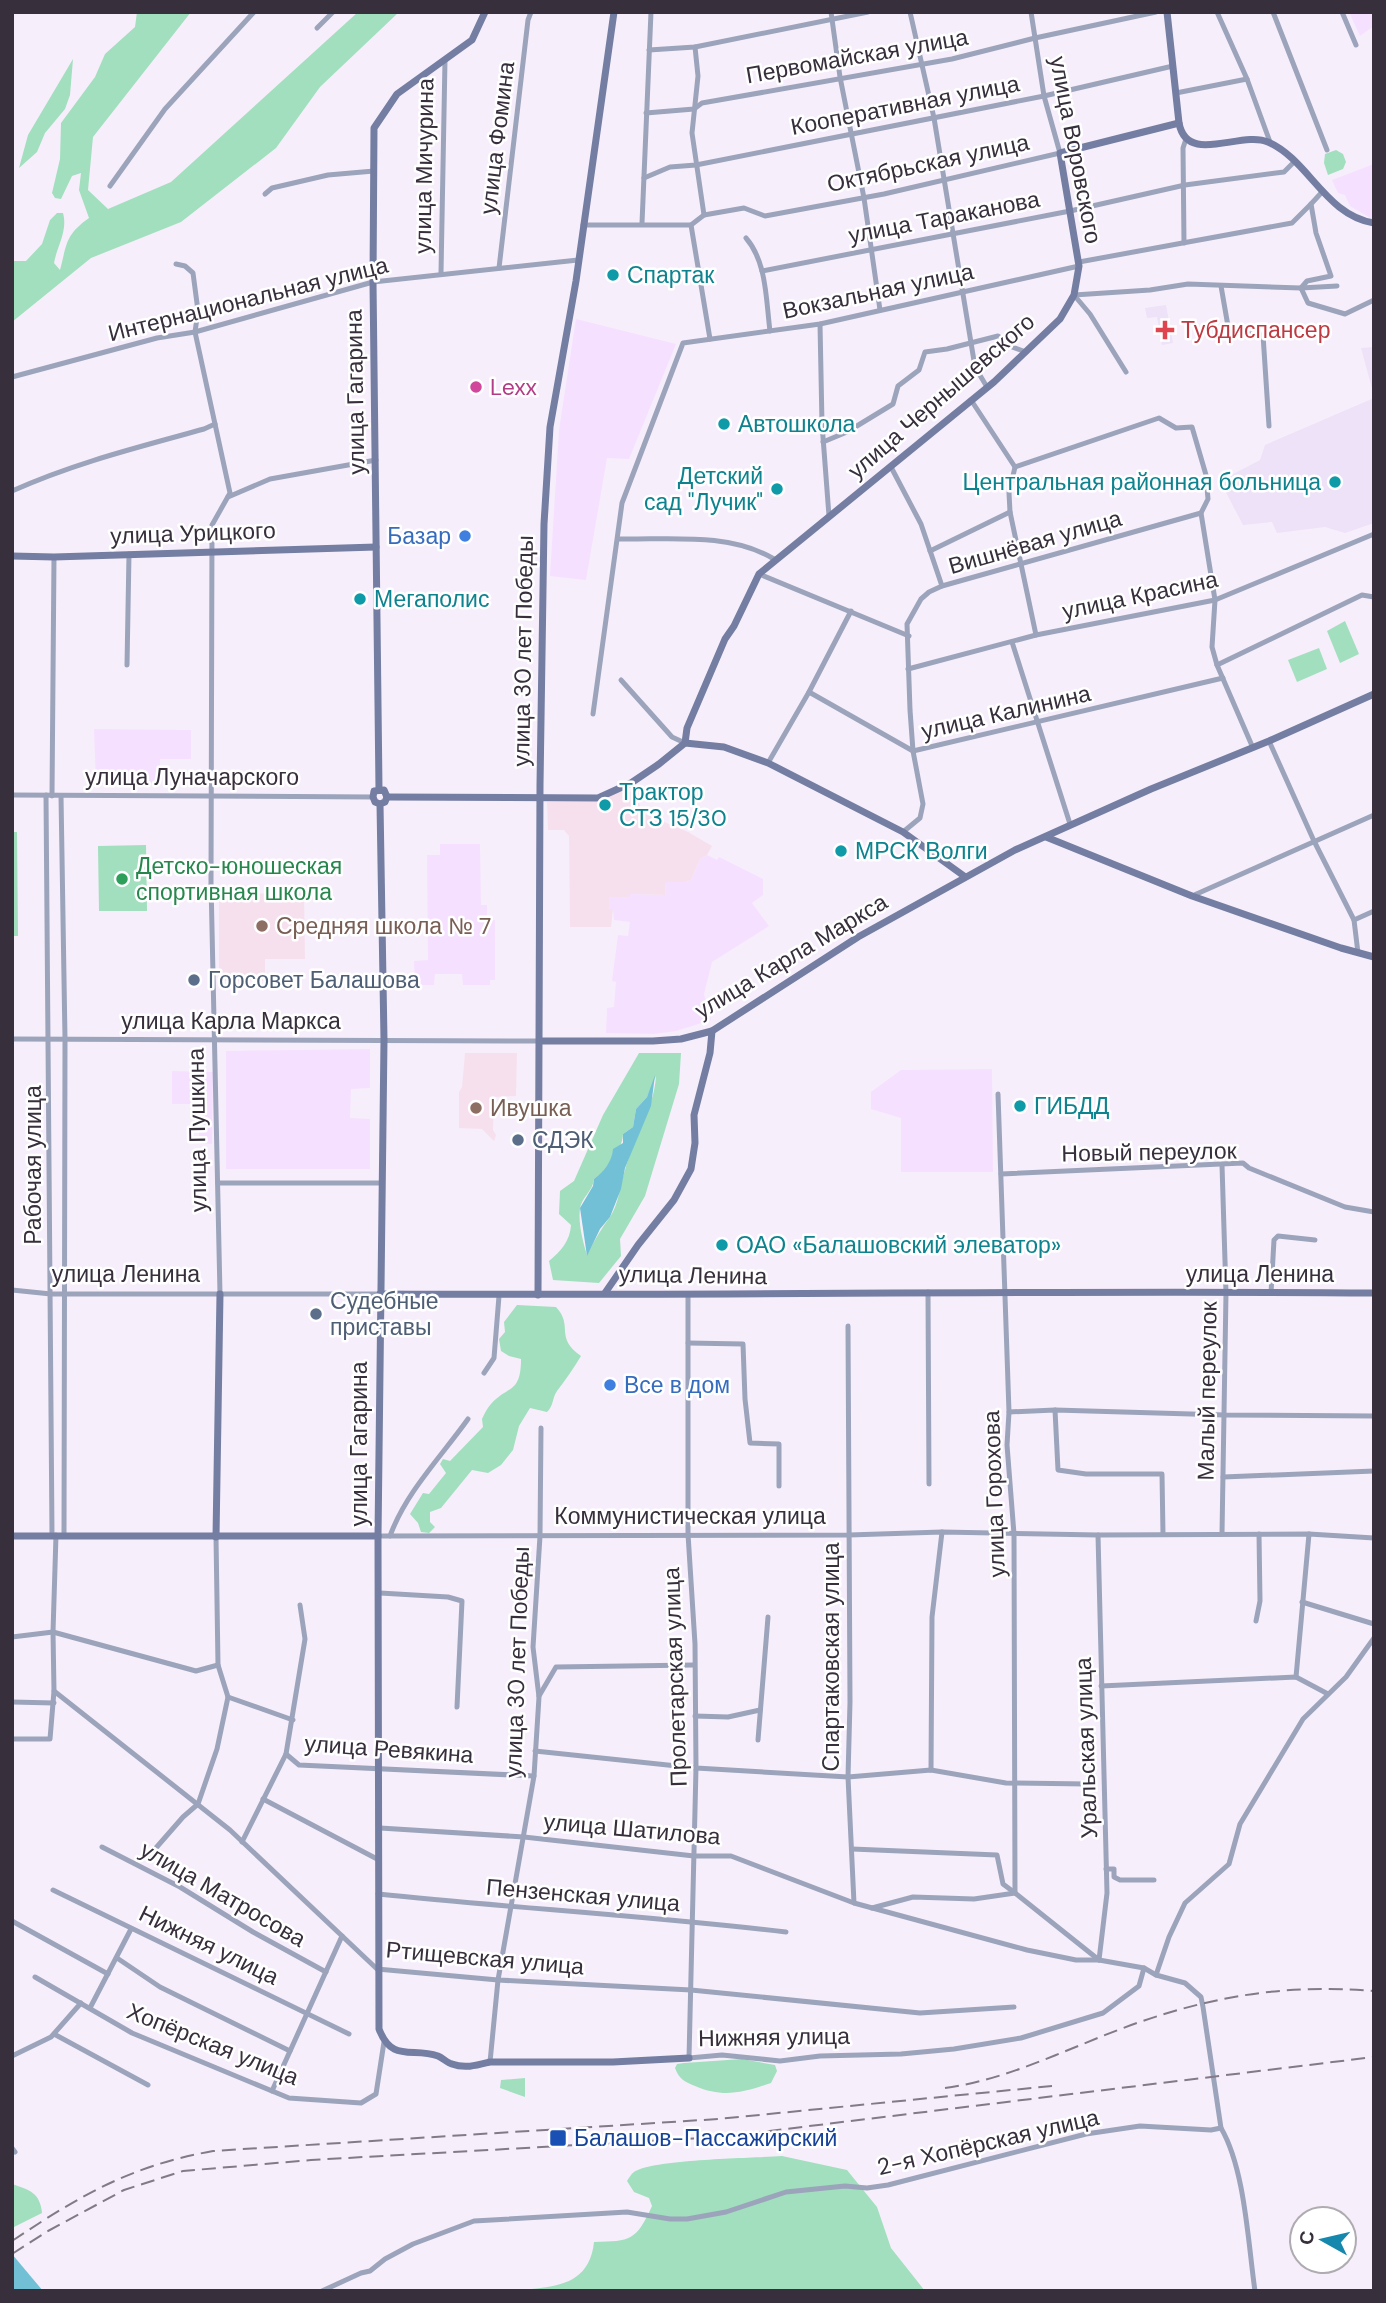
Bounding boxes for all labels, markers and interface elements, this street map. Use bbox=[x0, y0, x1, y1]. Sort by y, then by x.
street label: Первомайская улица bbox=[744, 22, 971, 90]
street label: улица Воровского bbox=[1043, 54, 1109, 246]
street label: улица Фомина bbox=[473, 60, 521, 216]
street label: Кооперативная улица bbox=[788, 68, 1022, 142]
street label: улица Мичурина bbox=[407, 78, 441, 254]
street label: Октябрьская улица bbox=[824, 127, 1032, 199]
street label: улица Тараканова bbox=[846, 184, 1042, 250]
street label: Интернациональная улица bbox=[105, 250, 391, 348]
street label: Вокзальная улица bbox=[780, 256, 976, 326]
place label: Спартак bbox=[627, 260, 715, 290]
marker: Спартак bbox=[605, 267, 621, 283]
street label: улица Чернышевского bbox=[841, 307, 1041, 485]
street label: улица Гагарина bbox=[339, 309, 371, 475]
place label: Тубдиспансер bbox=[1181, 315, 1330, 345]
marker: Тубдиспансер bbox=[1155, 320, 1175, 340]
place label: Lexx bbox=[490, 372, 537, 402]
marker: Lexx bbox=[468, 379, 484, 395]
place label: Автошкола bbox=[738, 409, 856, 439]
marker: Автошкола bbox=[716, 416, 732, 432]
place label: Детский сад "Лучик" bbox=[644, 461, 763, 517]
place label: Центральная районная больница bbox=[963, 467, 1321, 497]
marker: Центральная районная больница bbox=[1327, 474, 1343, 490]
marker: Детский сад "Лучик" bbox=[769, 481, 785, 497]
street label: Вишнёвая улица bbox=[945, 503, 1125, 581]
street label: улица Урицкого bbox=[110, 515, 276, 551]
place label: Базар bbox=[387, 521, 451, 551]
marker: Базар bbox=[457, 528, 473, 544]
street label: улица 30 лет Победы bbox=[506, 535, 540, 767]
street label: улица Красина bbox=[1060, 564, 1221, 626]
place label: Мегаполис bbox=[374, 584, 489, 614]
marker: Мегаполис bbox=[352, 591, 368, 607]
street label: улица Калинина bbox=[918, 678, 1094, 746]
street label: улица Луначарского bbox=[85, 762, 299, 792]
place label: Трактор СТЗ 15/30 bbox=[619, 777, 727, 833]
marker: Трактор СТЗ 15/30 bbox=[597, 797, 613, 813]
place label: МРСК Волги bbox=[855, 836, 988, 866]
marker: МРСК Волги bbox=[833, 843, 849, 859]
place label: Детско-юношеская спортивная школа bbox=[136, 851, 342, 907]
marker: Детско-юношеская спортивная школа bbox=[114, 871, 130, 887]
street label: улица Карла Маркса bbox=[689, 887, 893, 1025]
place label: Средняя школа № 7 bbox=[276, 911, 491, 941]
marker: Средняя школа № 7 bbox=[254, 918, 270, 934]
place label: Горсовет Балашова bbox=[208, 965, 420, 995]
marker: Горсовет Балашова bbox=[186, 972, 202, 988]
street label: улица Карла Маркса bbox=[121, 1006, 341, 1036]
street label: улица Пушкина bbox=[181, 1047, 213, 1212]
street label: Рабочая улица bbox=[18, 1085, 48, 1245]
place label: ГИБДД bbox=[1034, 1091, 1110, 1121]
place label: Ивушка bbox=[490, 1093, 572, 1123]
marker: ГИБДД bbox=[1012, 1098, 1028, 1114]
marker: Ивушка bbox=[468, 1100, 484, 1116]
place label: СДЭК bbox=[532, 1125, 594, 1155]
marker: СДЭК bbox=[510, 1132, 526, 1148]
street label: Новый переулок bbox=[1061, 1135, 1238, 1169]
place label: ОАО «Балашовский элеватор» bbox=[736, 1230, 1061, 1260]
marker: ОАО «Балашовский элеватор» bbox=[714, 1237, 730, 1253]
street label: улица Ленина bbox=[52, 1259, 200, 1289]
street label: улица Ленина bbox=[619, 1259, 768, 1291]
street label: улица Ленина bbox=[1186, 1259, 1334, 1289]
place label: Судебные приставы bbox=[330, 1286, 439, 1342]
street label: Малый переулок bbox=[1190, 1300, 1224, 1481]
marker: Судебные приставы bbox=[308, 1306, 324, 1322]
street label: улица Гагарина bbox=[344, 1361, 374, 1527]
place label: Все в дом bbox=[624, 1370, 730, 1400]
marker: Все в дом bbox=[602, 1377, 618, 1393]
street label: улица Горохова bbox=[976, 1410, 1012, 1578]
street label: Коммунистическая улица bbox=[554, 1501, 826, 1531]
street label: Спартаковская улица bbox=[816, 1542, 846, 1771]
street label: улица 30 лет Победы bbox=[498, 1546, 536, 1778]
street label: Пролетарская улица bbox=[656, 1567, 694, 1787]
street label: Уральская улица bbox=[1068, 1657, 1104, 1839]
street label: улица Ревякина bbox=[304, 1728, 475, 1770]
street label: улица Шатилова bbox=[542, 1806, 722, 1852]
street label: улица Матросова bbox=[135, 1834, 311, 1954]
street label: Пензенская улица bbox=[485, 1872, 681, 1918]
street label: Нижняя улица bbox=[134, 1898, 284, 1992]
street label: Ртищевская улица bbox=[385, 1934, 586, 1982]
street label: Хопёрская улица bbox=[123, 1996, 303, 2092]
street label: Нижняя улица bbox=[698, 2021, 850, 2053]
street label: 2-я Хопёрская улица bbox=[874, 2102, 1102, 2182]
place label: Балашов-Пассажирский bbox=[574, 2123, 837, 2153]
marker: Балашов-Пассажирский bbox=[548, 2128, 568, 2148]
north arrow bbox=[1288, 2205, 1358, 2275]
text: С bbox=[1293, 2229, 1320, 2246]

